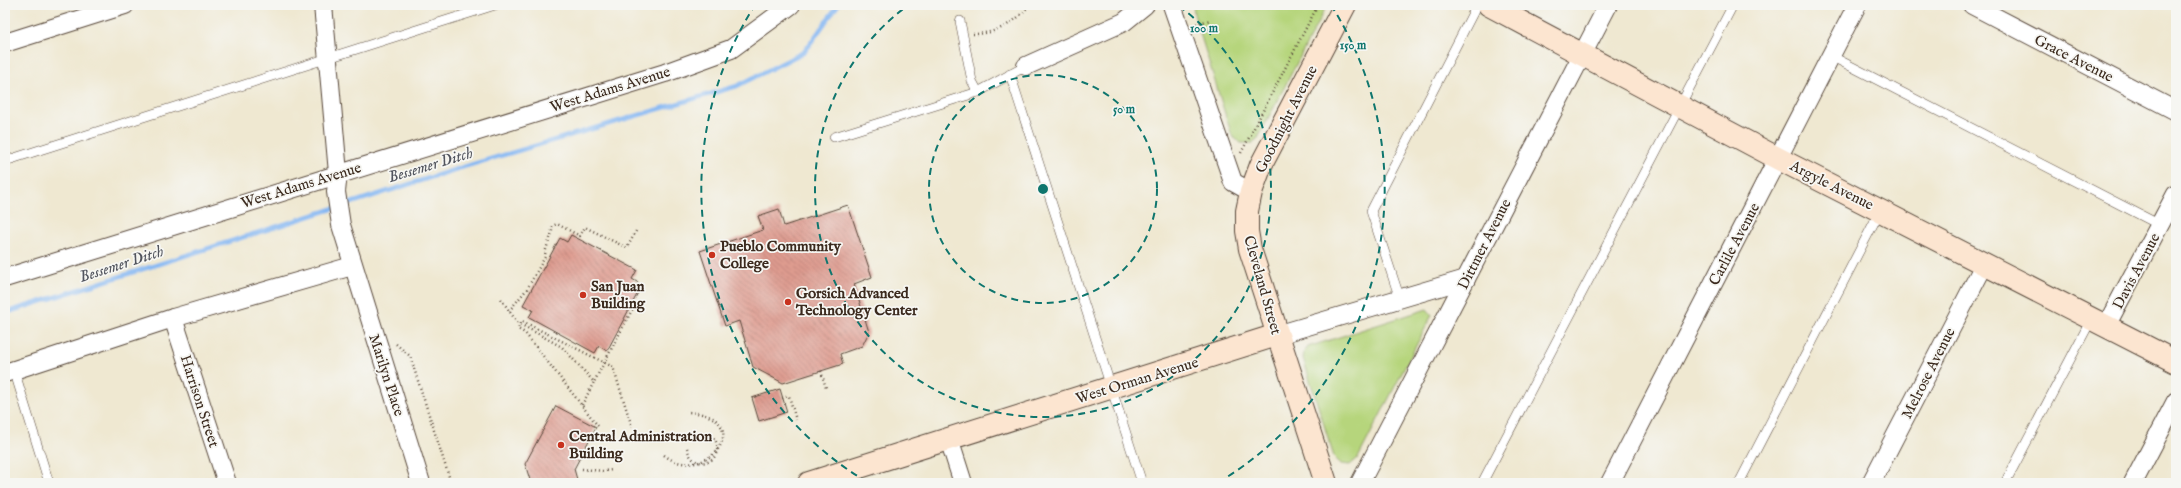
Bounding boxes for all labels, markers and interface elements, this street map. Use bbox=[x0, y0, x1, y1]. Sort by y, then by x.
text: 100 m bbox=[1190, 21, 1219, 36]
street label: Grace Avenue bbox=[2031, 30, 2117, 87]
text: 150 m bbox=[1340, 38, 1367, 53]
street label: West Adams Avenue bbox=[548, 62, 673, 117]
street label: Goodnight Avenue bbox=[1251, 62, 1322, 176]
text: 50 m bbox=[1113, 102, 1136, 117]
water label: Bessemer Ditch bbox=[386, 143, 476, 188]
street label: Argyle Avenue bbox=[1786, 156, 1877, 215]
street label: West Adams Avenue bbox=[239, 158, 364, 213]
centre of rings bbox=[1036, 182, 1050, 196]
street label: Dittmer Avenue bbox=[1453, 196, 1516, 293]
street label: Carlile Avenue bbox=[1705, 200, 1764, 289]
street label: Davis Avenue bbox=[2108, 230, 2164, 313]
street label: Cleveland Street bbox=[1239, 233, 1286, 337]
place label: Pueblo Community College bbox=[720, 237, 841, 273]
water label: Bessemer Ditch bbox=[77, 242, 167, 288]
marker: Pueblo Community College bbox=[707, 250, 717, 260]
place label: San Juan Building bbox=[591, 277, 646, 313]
place label: Gorsich Advanced Technology Center bbox=[795, 284, 918, 320]
marker: San Juan Building bbox=[578, 290, 588, 300]
marker: Gorsich Advanced Technology Center bbox=[783, 297, 793, 307]
street label: Melrose Avenue bbox=[1897, 324, 1960, 422]
street label: Marilyn Place bbox=[364, 332, 409, 419]
street label: Harrison Street bbox=[176, 352, 223, 450]
street label: West Orman Avenue bbox=[1074, 353, 1201, 408]
place label: Central Administration Building bbox=[569, 427, 712, 463]
marker: Central Administration Building bbox=[556, 440, 566, 450]

